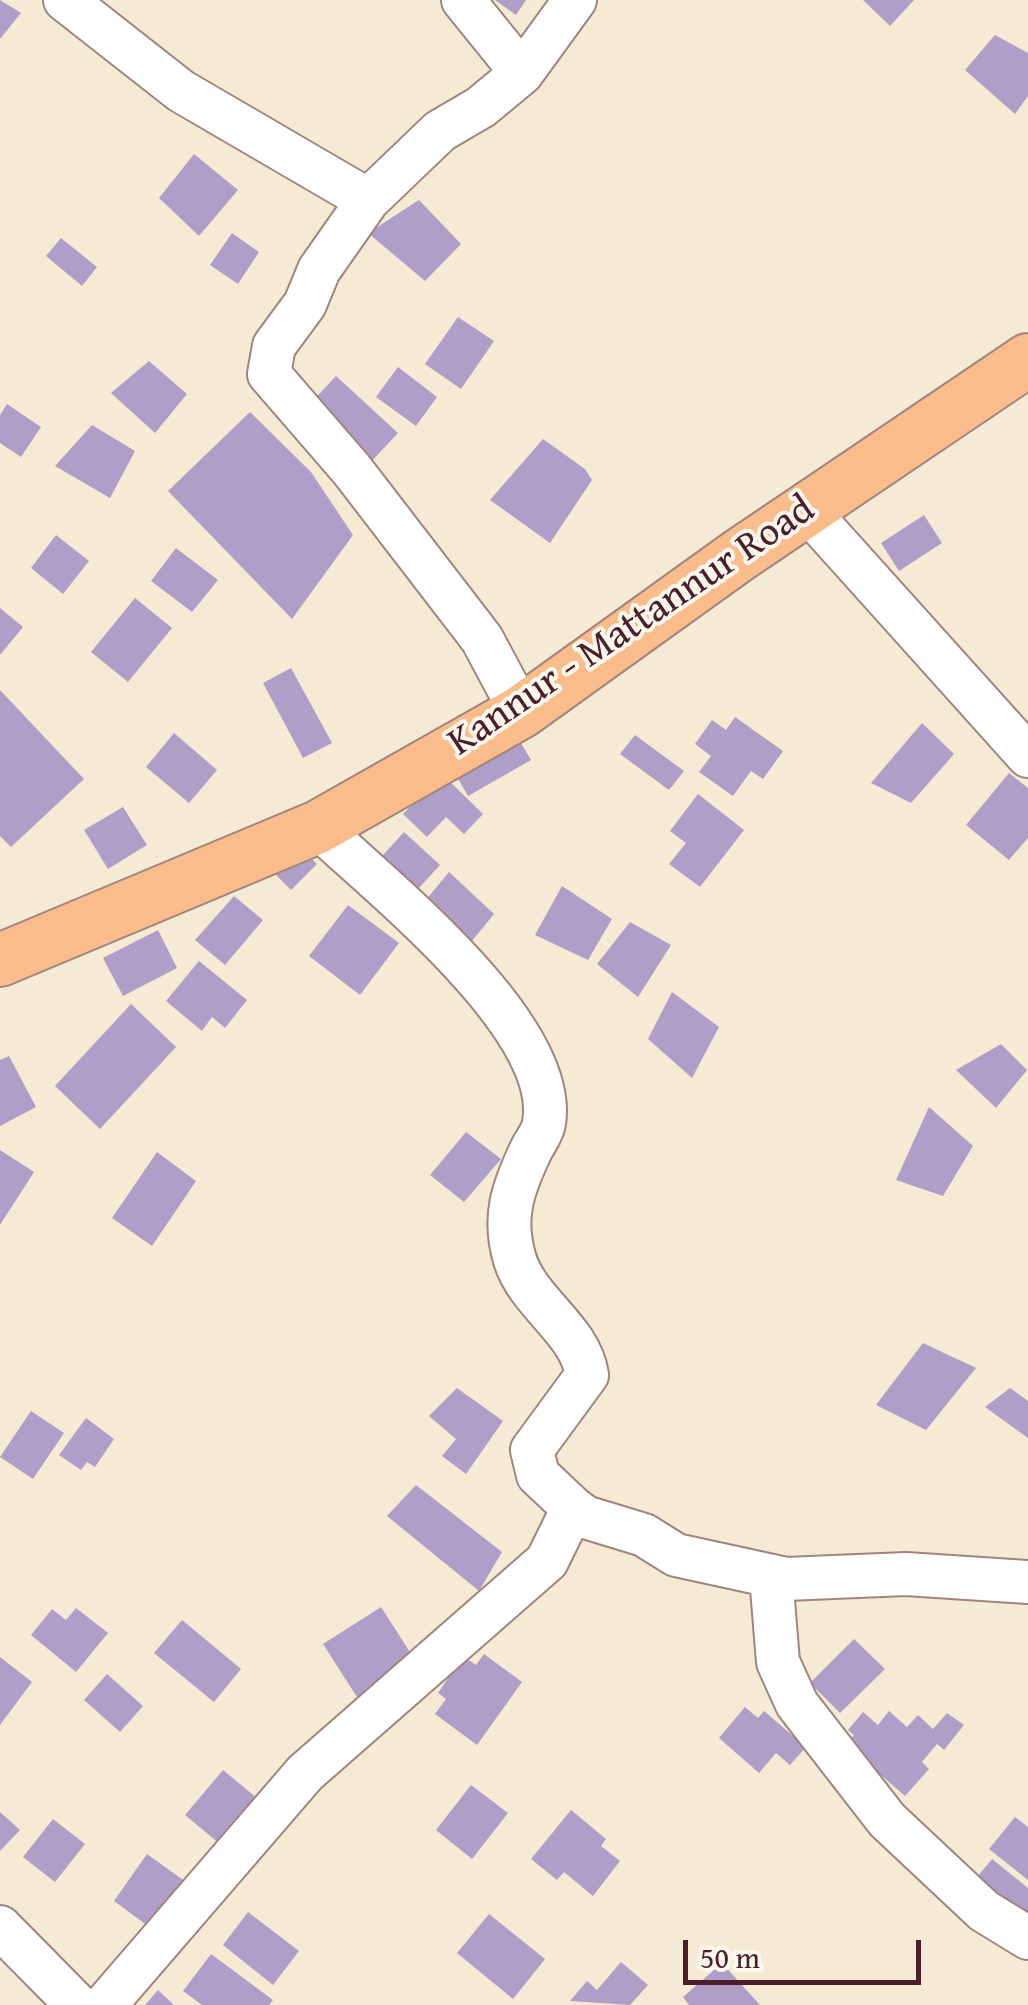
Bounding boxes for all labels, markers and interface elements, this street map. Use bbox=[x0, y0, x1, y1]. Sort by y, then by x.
street label: Kannur - Mattannur Road bbox=[440, 486, 824, 768]
scale bar bbox=[688, 1920, 926, 1982]
text: 50 m bbox=[700, 1935, 760, 1979]

